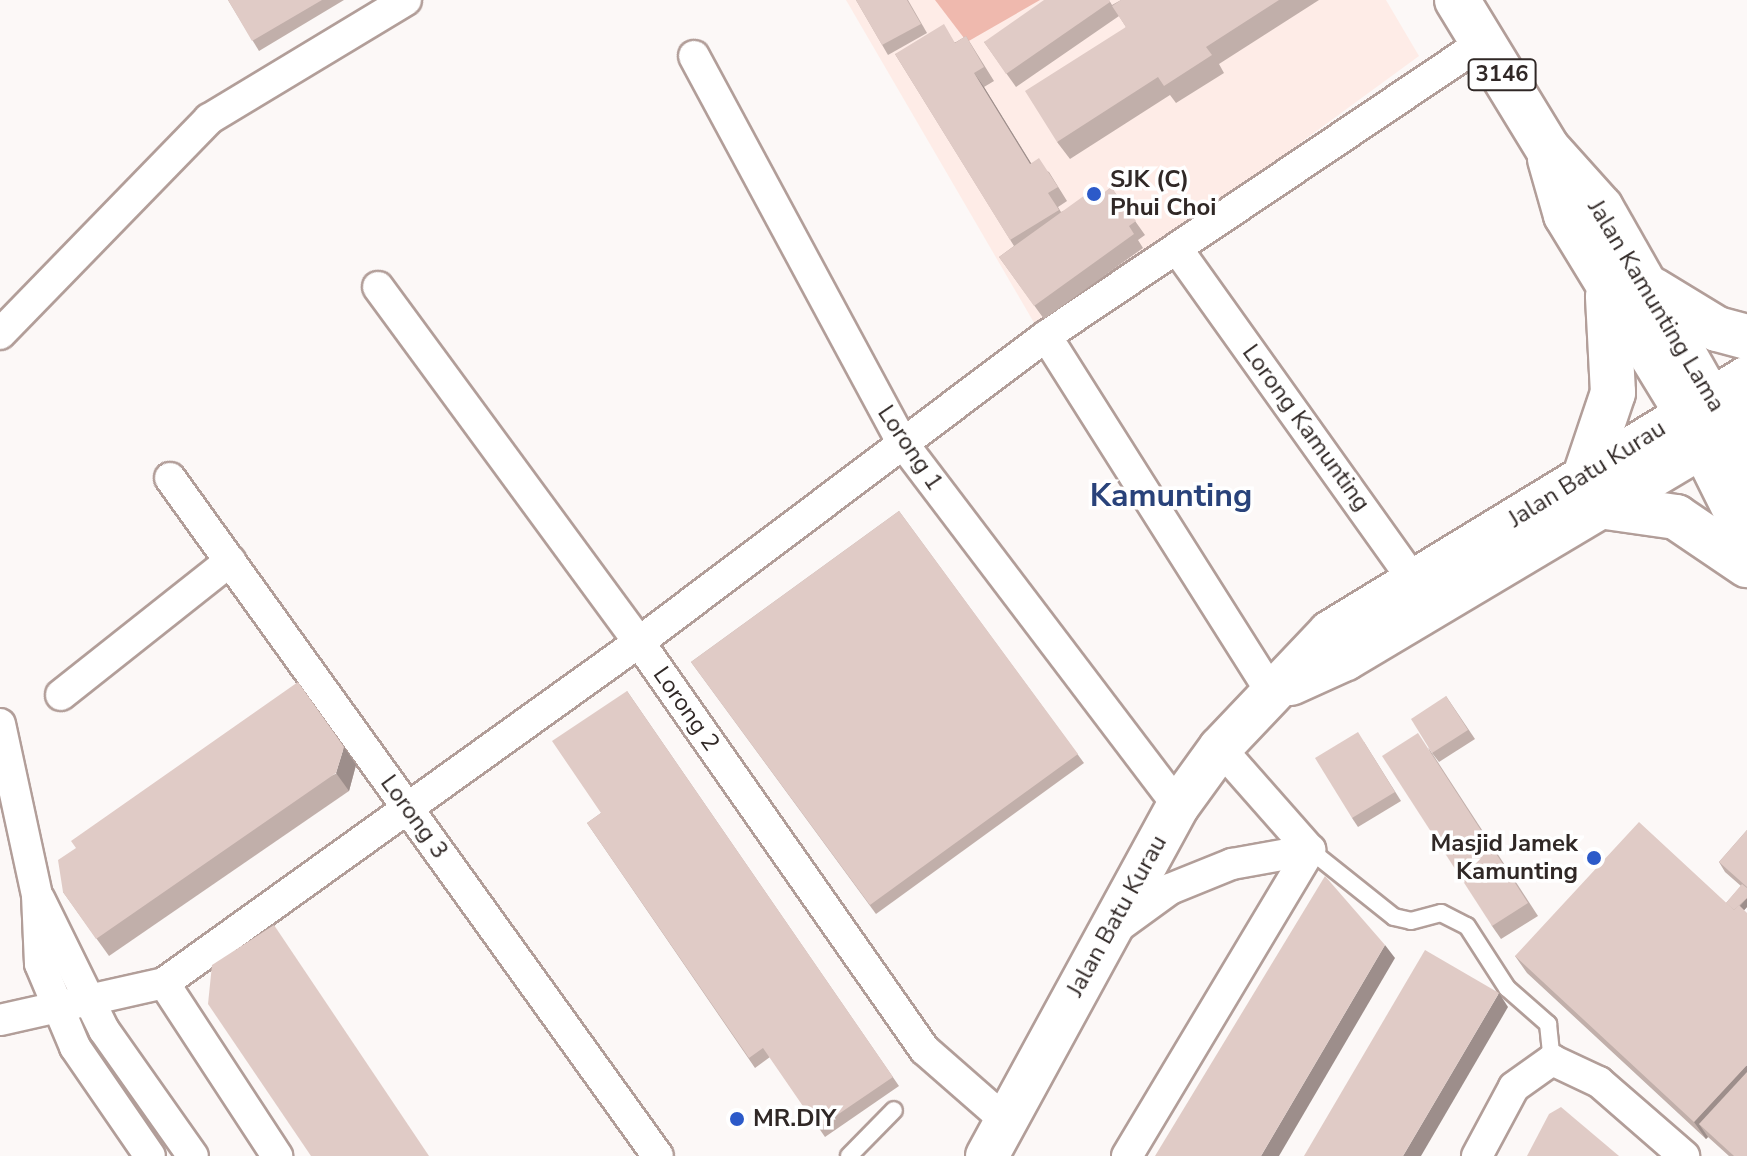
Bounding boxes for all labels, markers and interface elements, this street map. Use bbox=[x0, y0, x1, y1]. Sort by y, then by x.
road number: 3146 bbox=[1466, 57, 1538, 93]
place label: SJK (C) Phui Choi bbox=[1110, 166, 1216, 222]
marker: SJK (C) Phui Choi bbox=[1085, 185, 1103, 203]
street label: Jalan Kamunting Lama bbox=[1581, 195, 1731, 417]
street label: Lorong Kamunting bbox=[1236, 339, 1376, 517]
street label: Lorong 1 bbox=[871, 400, 949, 496]
street label: Jalan Batu Kurau bbox=[1503, 414, 1671, 534]
district label: Kamunting bbox=[1090, 477, 1252, 515]
street label: Lorong 2 bbox=[647, 661, 725, 757]
street label: Lorong 3 bbox=[374, 770, 454, 864]
street label: Jalan Batu Kurau bbox=[1061, 830, 1173, 1002]
place label: Masjid Jamek Kamunting bbox=[1431, 830, 1578, 886]
marker: Masjid Jamek Kamunting bbox=[1585, 849, 1603, 867]
place label: MR.DIY bbox=[753, 1105, 836, 1133]
marker: MR.DIY bbox=[728, 1110, 746, 1128]

